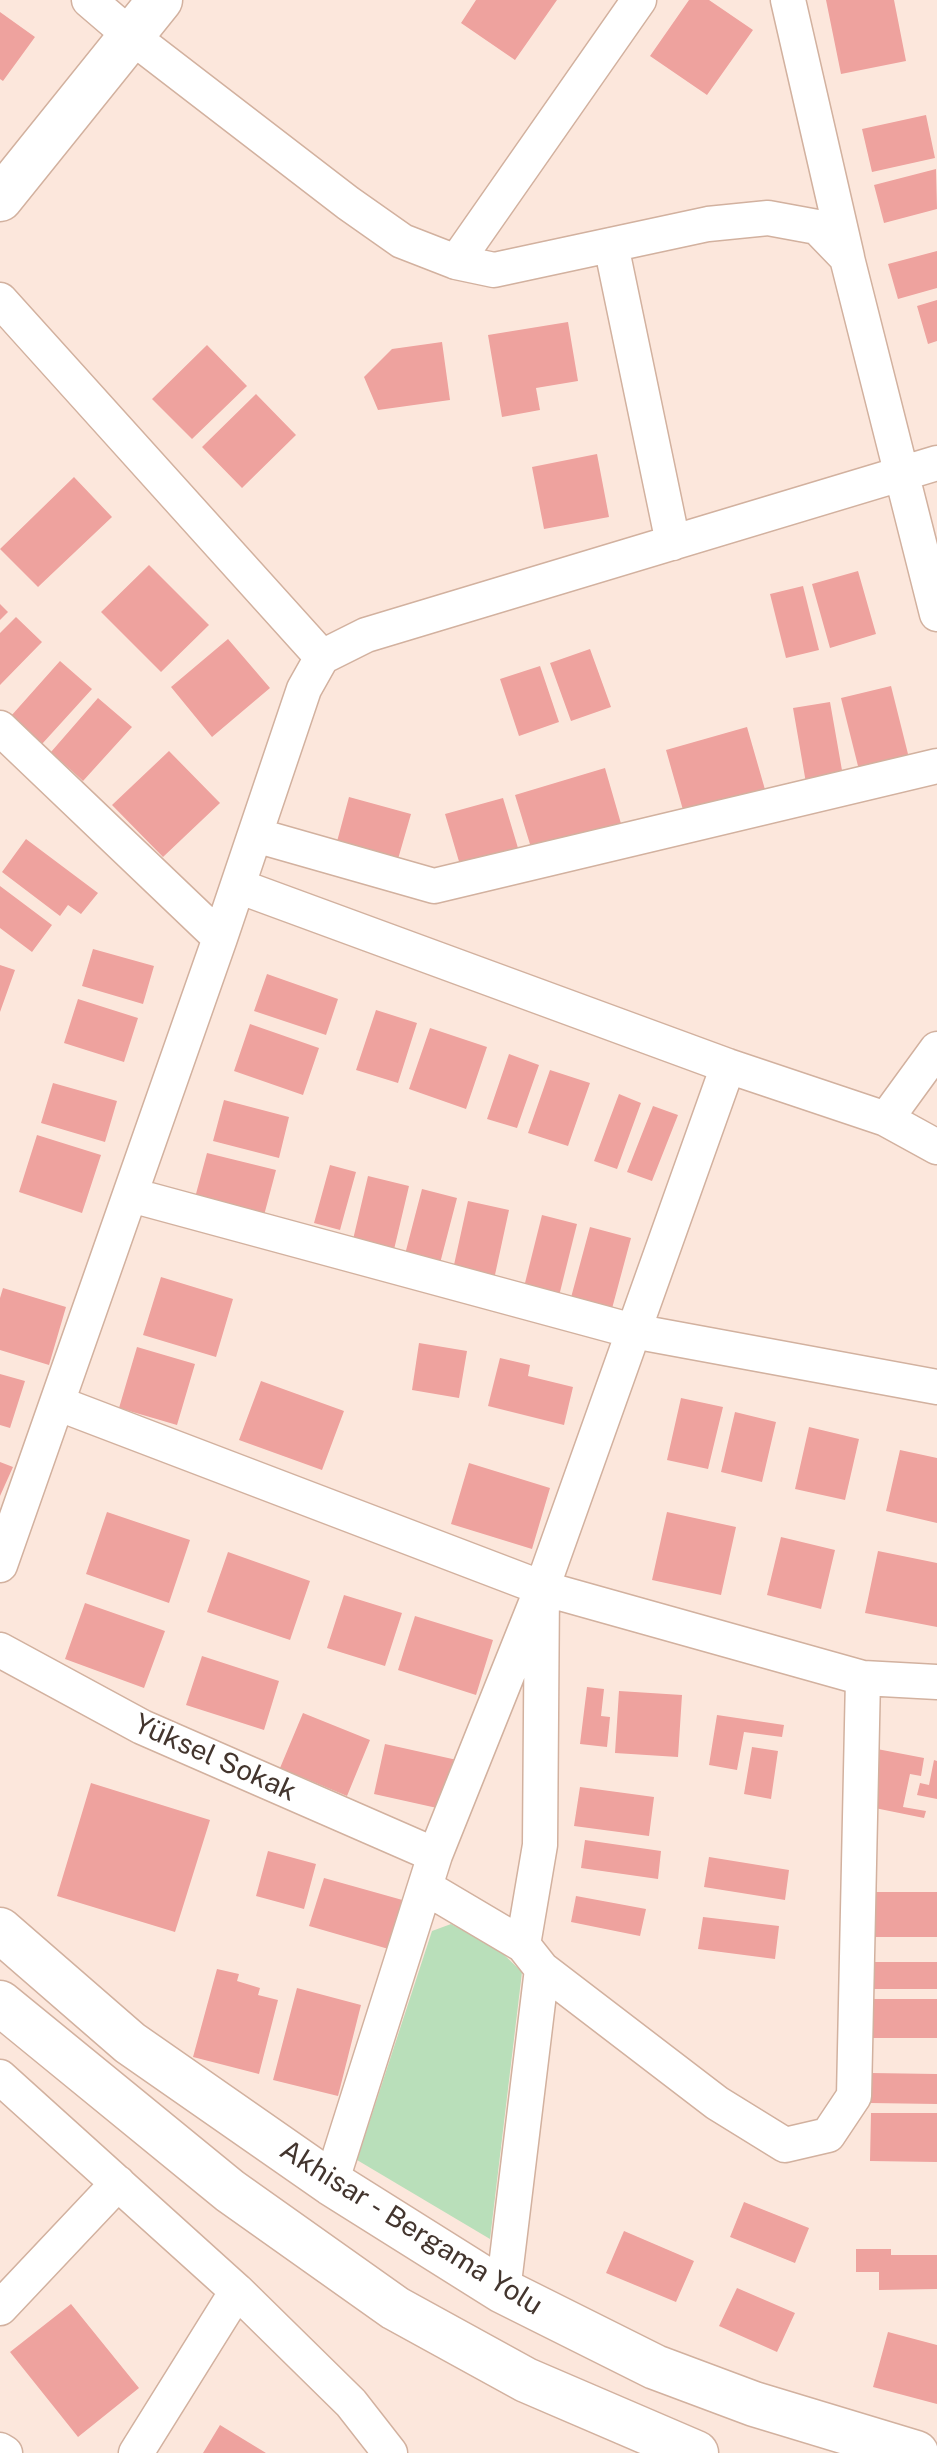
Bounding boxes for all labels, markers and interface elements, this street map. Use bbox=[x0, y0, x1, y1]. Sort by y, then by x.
street label: Yüksel Sokak bbox=[129, 1707, 301, 1809]
street label: Akhisar - Bergama Yolu bbox=[274, 2133, 548, 2323]

